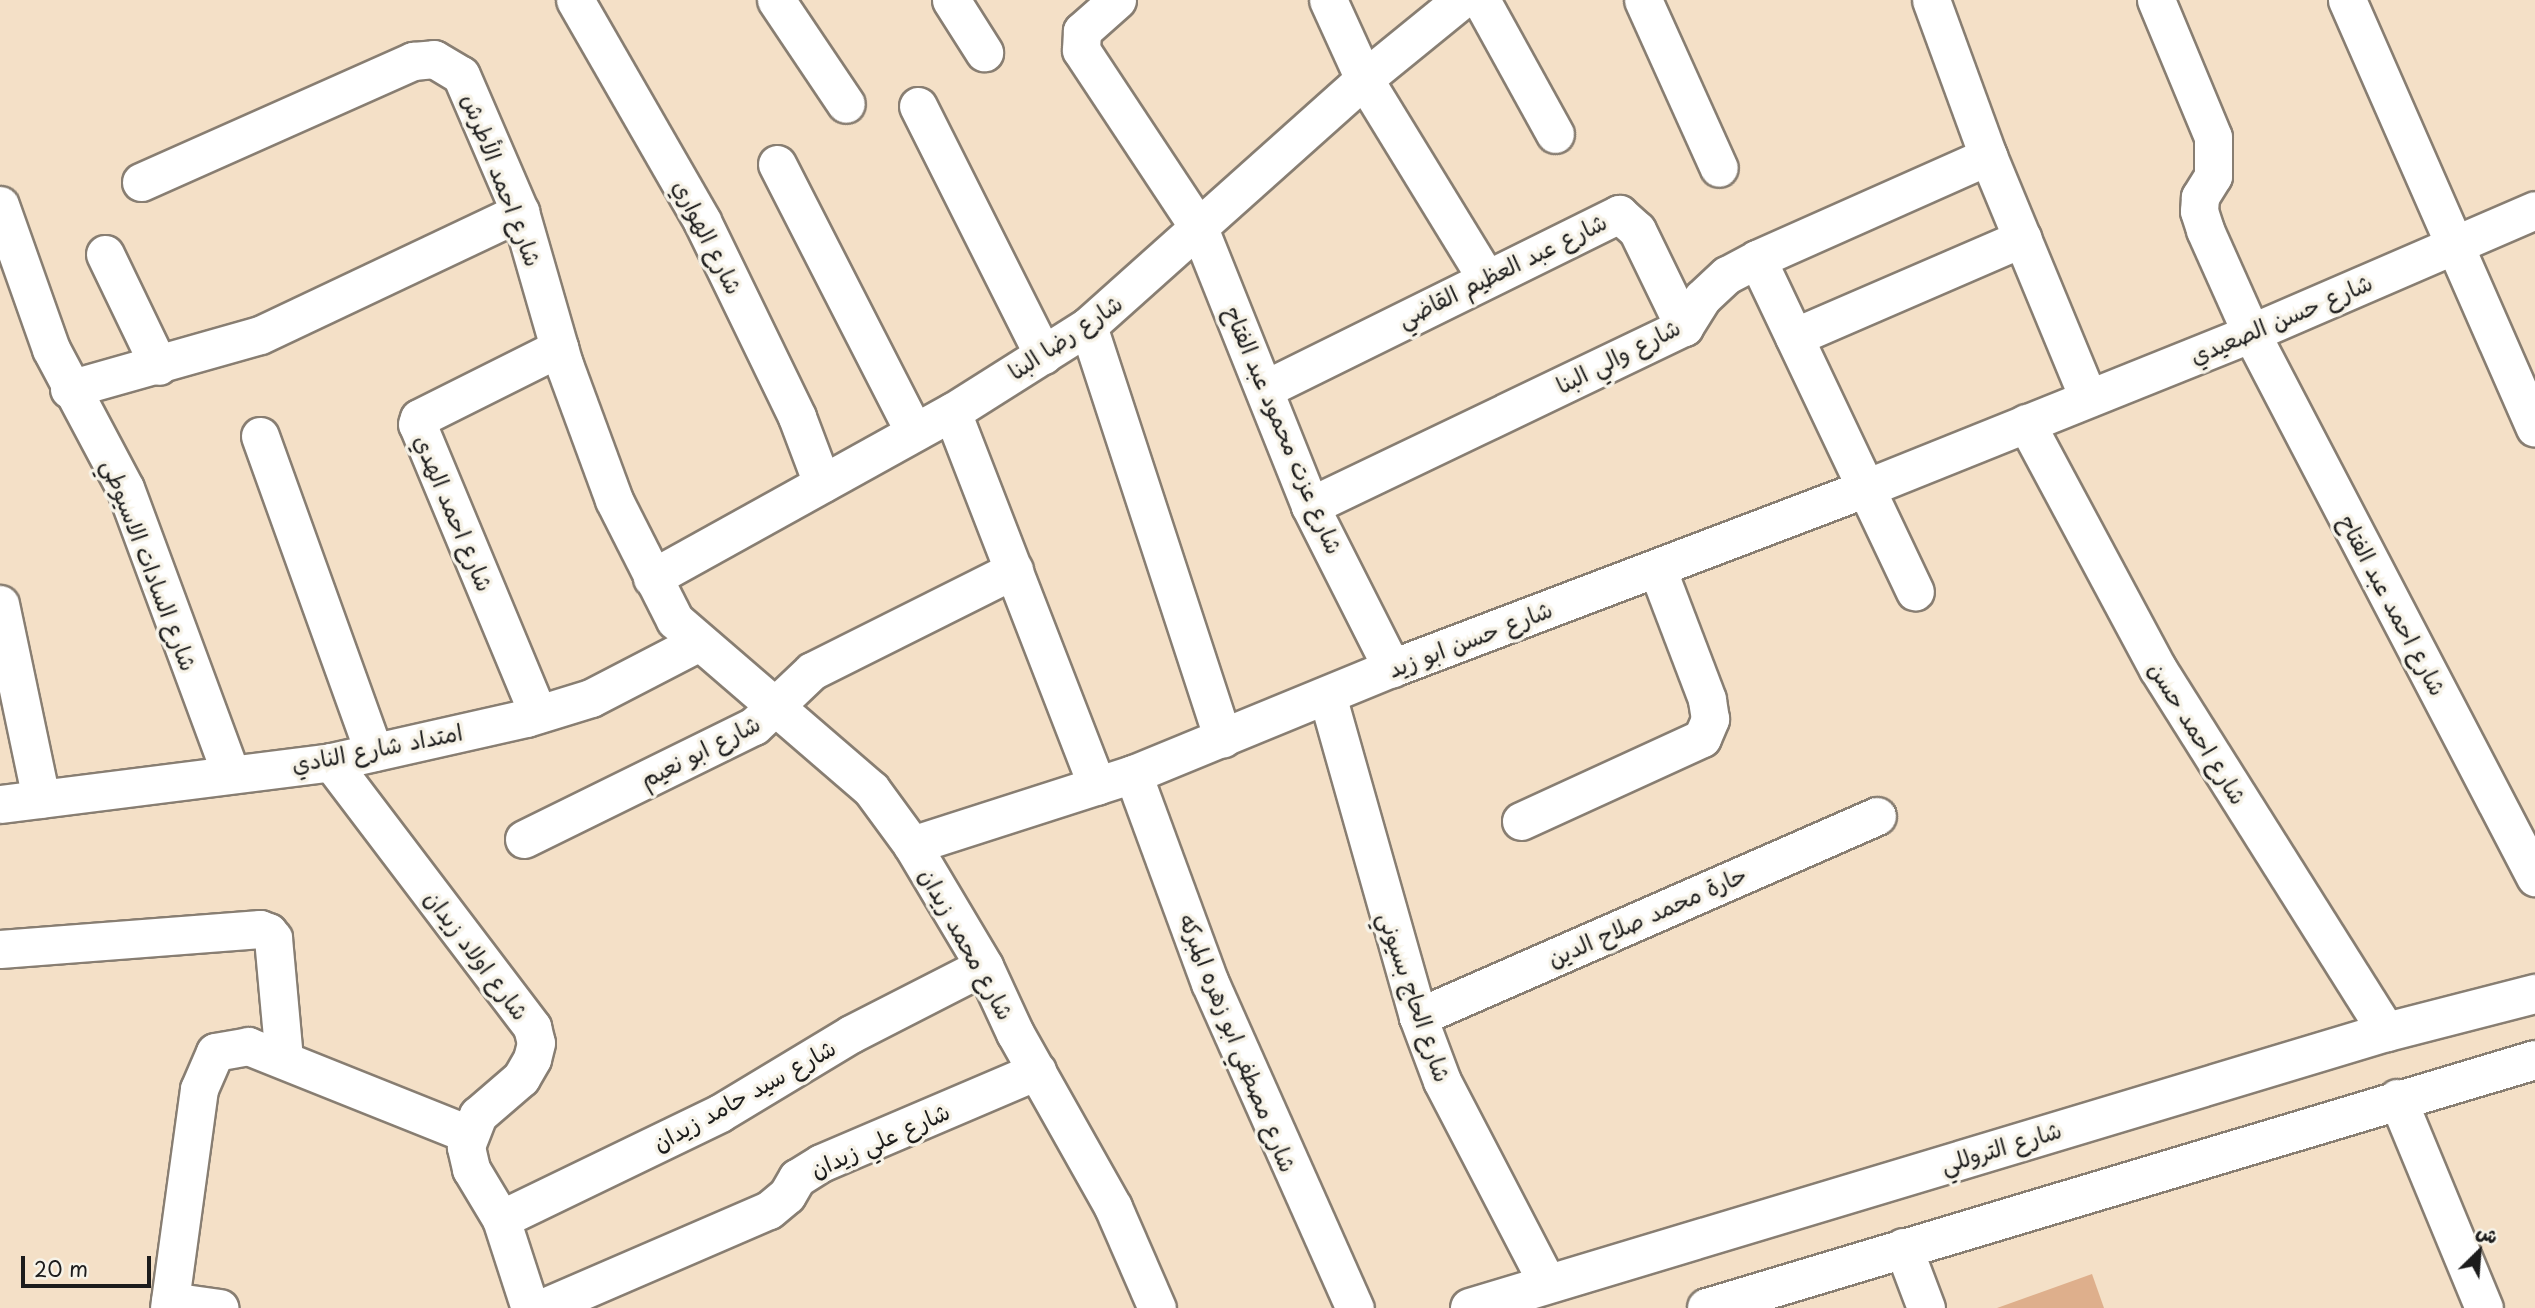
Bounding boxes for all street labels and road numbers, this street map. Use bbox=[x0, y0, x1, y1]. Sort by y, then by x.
street label: شارع احمد الأطرش bbox=[456, 90, 548, 270]
street label: شارع الهواري bbox=[667, 175, 749, 299]
street label: شارع عبد العظيم القاضي bbox=[1393, 207, 1611, 333]
street label: شارع حسن الصعيدي bbox=[2186, 268, 2376, 370]
street label: شارع رضا البنا bbox=[1003, 289, 1127, 385]
street label: شارع عزت محمود عبد الفتاح bbox=[1219, 302, 1349, 558]
street label: شارع والي البنا bbox=[1551, 313, 1685, 399]
street label: شارع احمد الهدي bbox=[409, 431, 499, 595]
street label: شارع السادات الاسيوطي bbox=[97, 455, 203, 675]
street label: شارع احمد عبد الفتاح bbox=[2334, 510, 2452, 700]
street label: شارع حسن ابو زيد bbox=[1384, 595, 1556, 683]
street label: شارع احمد حسن bbox=[2143, 657, 2253, 809]
street label: شارع ابو نعيم bbox=[635, 709, 765, 793]
street label: امتداد شارع النادي bbox=[289, 718, 465, 778]
street label: حارة محمد صلاح الدين bbox=[1543, 860, 1751, 972]
street label: شارع محمد زيدان bbox=[914, 863, 1020, 1025]
street label: شارع اولاد زيدان bbox=[419, 885, 535, 1025]
street label: شارع الحاج بسيوني bbox=[1373, 908, 1457, 1086]
street label: شارع مصطفي ابو زهره المبركه bbox=[1174, 910, 1302, 1176]
street label: شارع سيد حامد زيدان bbox=[648, 1033, 840, 1157]
street label: شارع علي زيدان bbox=[806, 1097, 954, 1183]
street label: شارع التروللي bbox=[1937, 1116, 2065, 1178]

